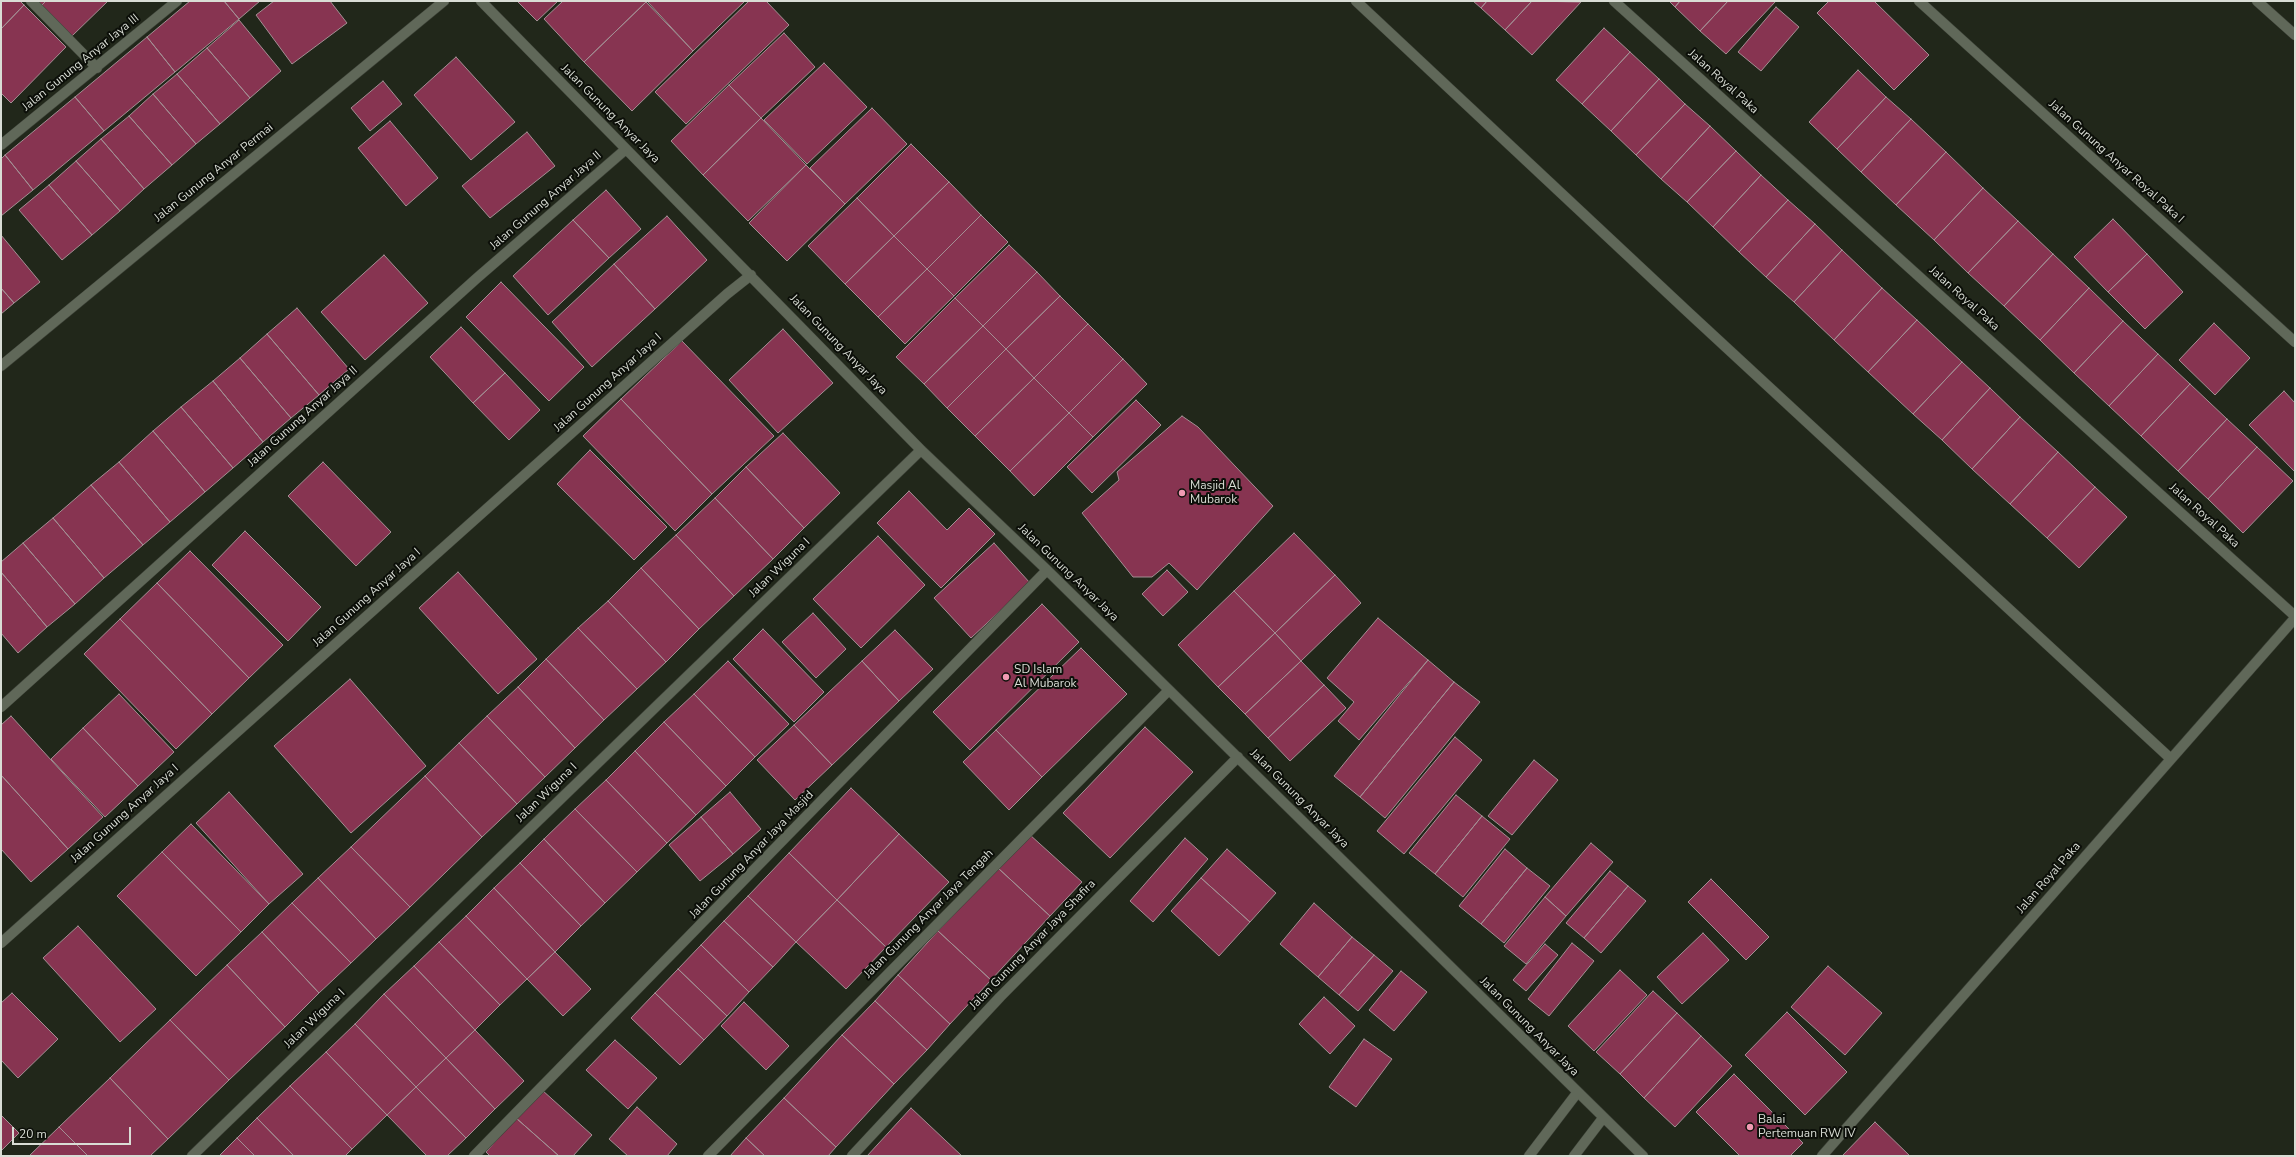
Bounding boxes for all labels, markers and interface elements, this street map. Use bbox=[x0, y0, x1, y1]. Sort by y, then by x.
street label: Jalan Gunung Anyar Jaya III bbox=[20, 11, 142, 115]
street label: Jalan Royal Paka bbox=[1685, 47, 1761, 117]
street label: Jalan Gunung Anyar Jaya bbox=[558, 62, 662, 166]
street label: Jalan Gunung Anyar Royal Paka I bbox=[2045, 97, 2187, 227]
street label: Jalan Gunung Anyar Permai bbox=[152, 121, 276, 225]
street label: Jalan Gunung Anyar Jaya II bbox=[487, 149, 605, 253]
street label: Jalan Royal Paka bbox=[1926, 264, 2002, 334]
street label: Jalan Gunung Anyar Jaya bbox=[786, 292, 890, 398]
street label: Jalan Gunung Anyar Jaya I bbox=[551, 331, 665, 435]
street label: Jalan Gunung Anyar Jaya II bbox=[245, 364, 361, 470]
place label: Masjid Al Mubarok bbox=[1190, 479, 1240, 507]
street label: Jalan Royal Paka bbox=[2166, 481, 2242, 551]
marker: Masjid Al Mubarok bbox=[1177, 488, 1187, 498]
street label: Jalan Gunung Anyar Jaya bbox=[1015, 521, 1121, 625]
street label: Jalan Wiguna I bbox=[747, 535, 813, 601]
street label: Jalan Gunung Anyar Jaya I bbox=[310, 546, 424, 650]
place label: SD Islam Al Mubarok bbox=[1014, 663, 1077, 691]
marker: SD Islam Al Mubarok bbox=[1001, 672, 1011, 682]
street label: Jalan Gunung Anyar Jaya bbox=[1247, 747, 1351, 851]
street label: Jalan Wiguna I bbox=[514, 760, 580, 826]
street label: Jalan Gunung Anyar Jaya I bbox=[68, 762, 182, 866]
street label: Jalan Gunung Anyar Jaya Masjid bbox=[687, 788, 817, 922]
street label: Jalan Royal Paka bbox=[2014, 839, 2084, 917]
street label: Jalan Gunung Anyar Jaya Tengah bbox=[861, 846, 997, 982]
street label: Jalan Gunung Anyar Jaya Shafira bbox=[967, 877, 1099, 1013]
street label: Jalan Gunung Anyar Jaya bbox=[1477, 975, 1581, 1079]
street label: Jalan Wiguna I bbox=[282, 986, 348, 1052]
place label: Balai Pertemuan RW IV bbox=[1758, 1113, 1856, 1141]
scale bar bbox=[14, 1119, 133, 1145]
marker: Balai Pertemuan RW IV bbox=[1745, 1122, 1755, 1132]
text: 20 m bbox=[19, 1126, 47, 1142]

